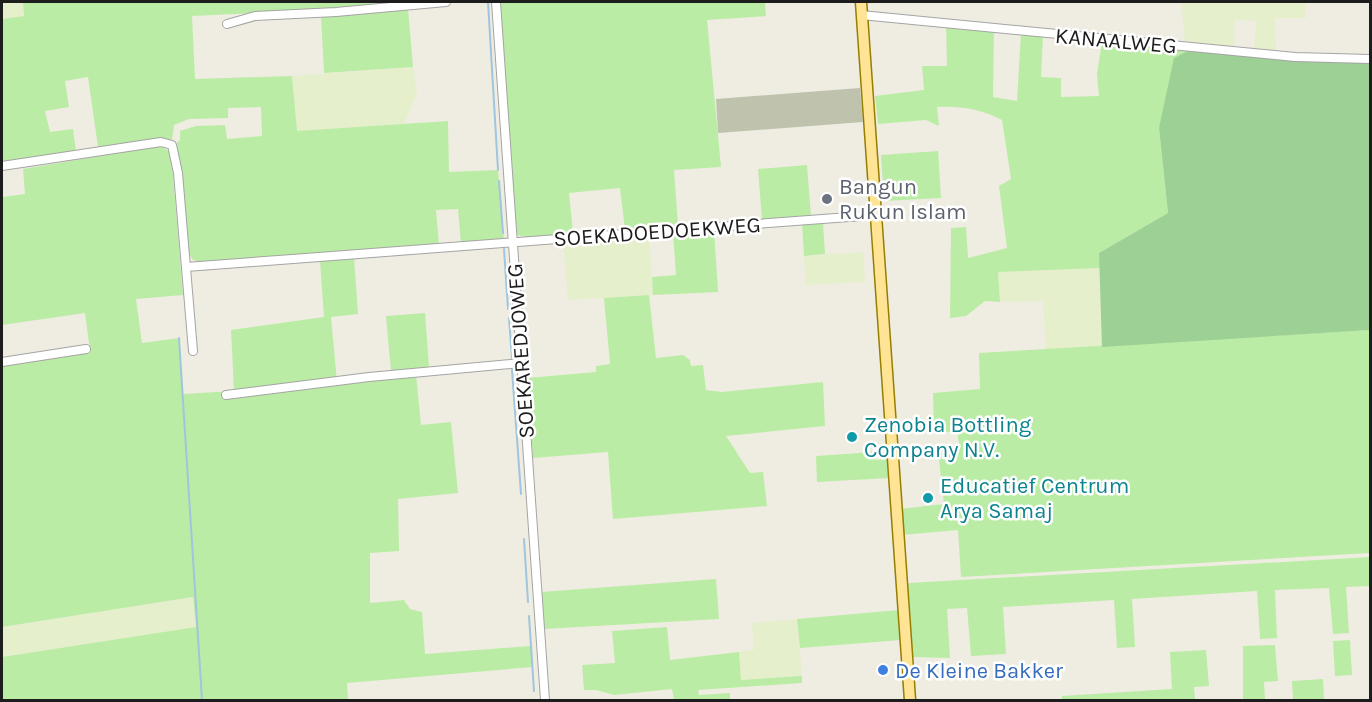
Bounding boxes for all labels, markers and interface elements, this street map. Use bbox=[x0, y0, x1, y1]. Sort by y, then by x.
street label: KANAALWEG bbox=[1054, 23, 1178, 59]
place label: Bangun Rukun Islam bbox=[839, 174, 967, 225]
marker: Bangun Rukun Islam bbox=[820, 192, 834, 206]
street label: SOEKADOEDOEKWEG bbox=[553, 212, 762, 252]
street label: SOEKAREDJOWEG bbox=[502, 262, 540, 439]
place label: Zenobia Bottling Company N.V. bbox=[864, 412, 1032, 463]
marker: Zenobia Bottling Company N.V. bbox=[845, 430, 859, 444]
place label: Educatief Centrum Arya Samaj bbox=[940, 473, 1129, 524]
marker: Educatief Centrum Arya Samaj bbox=[921, 491, 935, 505]
place label: De Kleine Bakker bbox=[895, 658, 1063, 684]
marker: De Kleine Bakker bbox=[876, 663, 890, 677]

